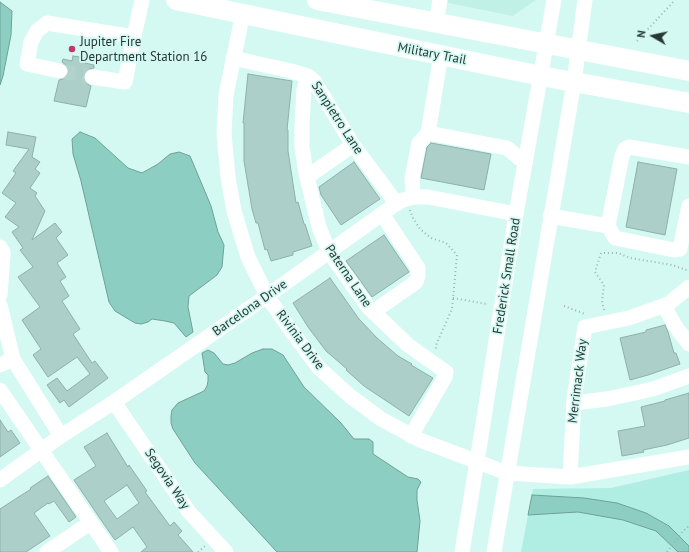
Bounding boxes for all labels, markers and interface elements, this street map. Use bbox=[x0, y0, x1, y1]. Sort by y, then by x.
north arrow bbox=[633, 16, 673, 56]
text: N bbox=[634, 29, 649, 39]
place label: Jupiter Fire Department Station 16 bbox=[80, 34, 207, 65]
street label: Military Trail bbox=[396, 40, 468, 68]
marker: Jupiter Fire Department Station 16 bbox=[67, 44, 77, 54]
street label: Sanpietro Lane bbox=[308, 79, 366, 157]
street label: Frederick Small Road bbox=[490, 217, 524, 335]
street label: Paterna Lane bbox=[321, 242, 375, 310]
street label: Barcelona Drive bbox=[210, 277, 290, 339]
street label: Rivinia Drive bbox=[273, 307, 327, 373]
street label: Merrimack Way bbox=[565, 338, 591, 424]
street label: Segovia Way bbox=[141, 446, 193, 512]

